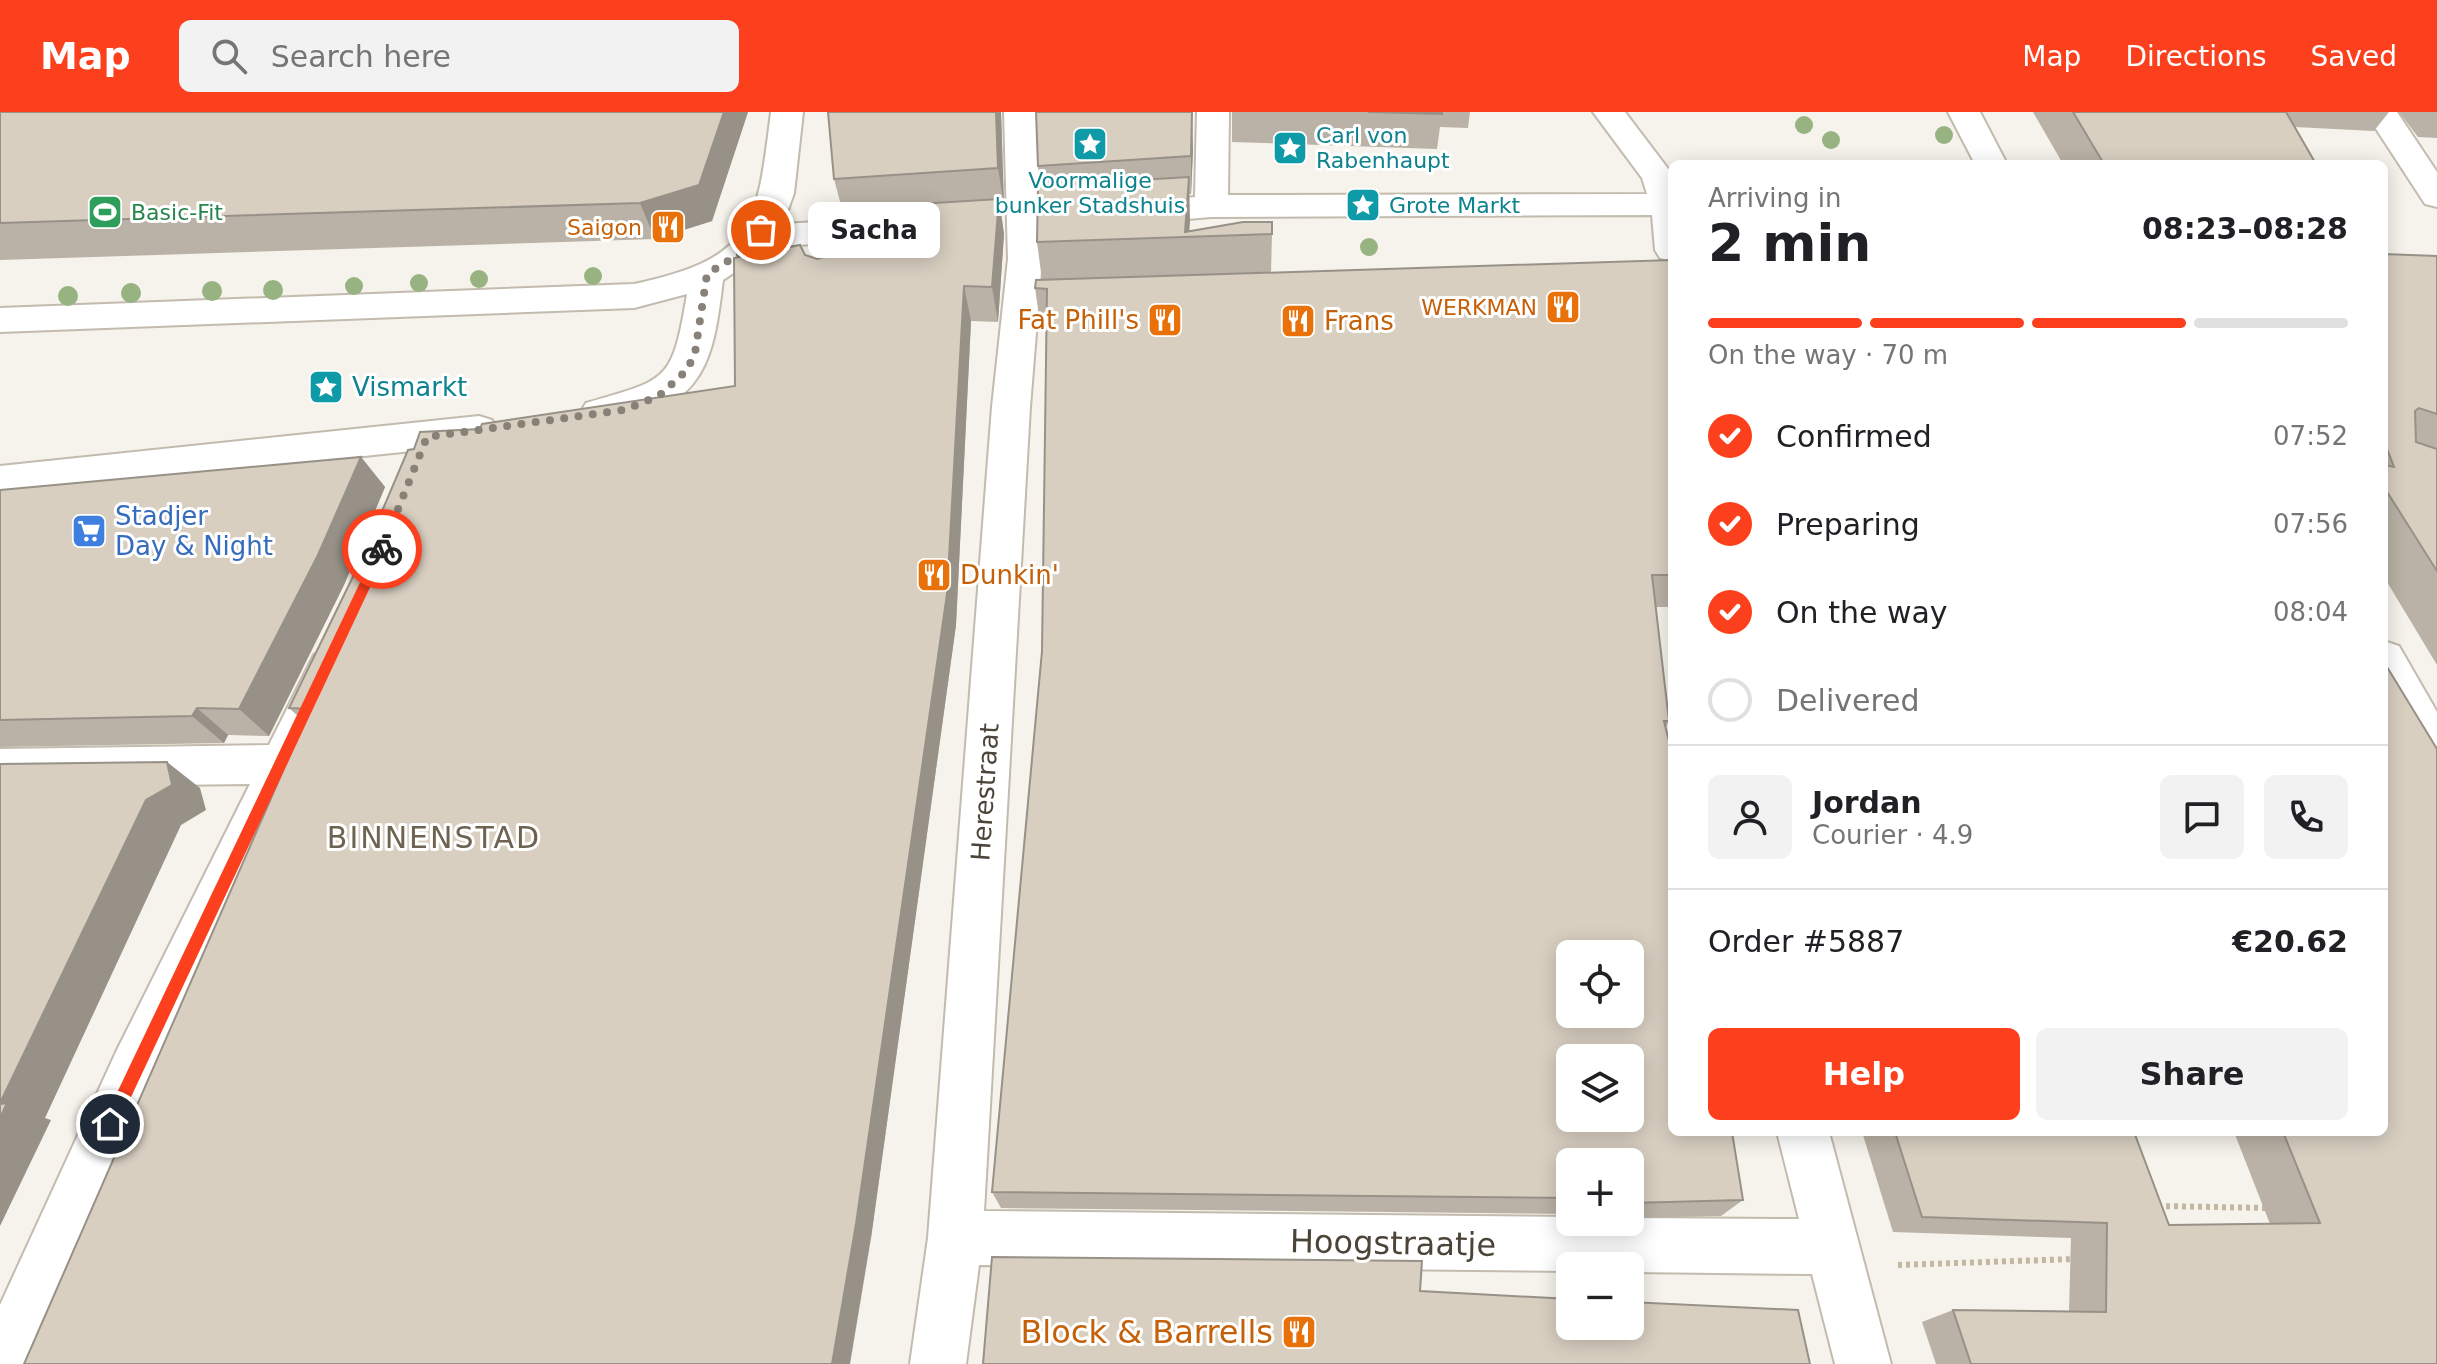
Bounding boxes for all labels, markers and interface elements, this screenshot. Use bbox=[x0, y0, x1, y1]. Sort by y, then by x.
search box bbox=[179, 20, 739, 92]
text: Map bbox=[40, 34, 131, 78]
icon: search bbox=[207, 34, 251, 78]
text: Search here bbox=[271, 39, 451, 74]
text: Map bbox=[2022, 40, 2081, 73]
text: Directions bbox=[2125, 40, 2266, 73]
text: Saved bbox=[2310, 40, 2397, 73]
place label: Carl von Rabenhaupt bbox=[1316, 123, 1450, 173]
place icon: Voormalige bunker Stadshuis bbox=[1071, 125, 1109, 163]
place icon: Carl von Rabenhaupt bbox=[1271, 129, 1309, 167]
place label: Voormalige bunker Stadshuis bbox=[995, 168, 1185, 218]
text: Arriving in bbox=[1708, 183, 1842, 213]
place icon: Grote Markt bbox=[1344, 186, 1382, 224]
sports icon: Basic-Fit bbox=[86, 193, 124, 231]
place label: Grote Markt bbox=[1389, 193, 1520, 218]
pin bbox=[727, 196, 795, 264]
place label: Basic-Fit bbox=[131, 200, 223, 225]
callout: Sacha bbox=[809, 202, 941, 258]
restaurant icon: Saigon bbox=[649, 208, 687, 246]
icon: bag bbox=[739, 208, 783, 252]
text: 08:23–08:28 bbox=[2142, 211, 2348, 246]
text: 2 min bbox=[1708, 213, 1871, 273]
place label: Saigon bbox=[567, 215, 642, 240]
text: Sacha bbox=[830, 215, 918, 245]
restaurant icon: WERKMAN bbox=[1544, 288, 1582, 326]
place label: WERKMAN bbox=[1421, 295, 1537, 320]
restaurant icon: Fat Phill's bbox=[1146, 301, 1184, 339]
restaurant icon: Frans bbox=[1279, 302, 1317, 340]
place label: Fat Phill's bbox=[1018, 305, 1139, 335]
place label: Frans bbox=[1324, 306, 1394, 336]
text: On the way · 70 m bbox=[1708, 340, 1948, 370]
place icon: Vismarkt bbox=[307, 368, 345, 406]
place label: Vismarkt bbox=[352, 372, 467, 402]
icon: check bbox=[1708, 414, 1752, 458]
text: Confirmed bbox=[1776, 419, 1932, 454]
text: 07:52 bbox=[2273, 421, 2348, 451]
place label: Stadjer Day & Night bbox=[115, 501, 273, 561]
icon: check bbox=[1708, 502, 1752, 546]
text: Preparing bbox=[1776, 507, 1920, 542]
courier bbox=[342, 509, 422, 589]
text: 07:56 bbox=[2273, 509, 2348, 539]
supermarket icon: Stadjer Day & Night bbox=[70, 512, 108, 550]
icon: bike bbox=[360, 527, 404, 571]
restaurant icon: Dunkin' bbox=[915, 556, 953, 594]
place label: Dunkin' bbox=[960, 560, 1059, 590]
icon: check bbox=[1708, 590, 1752, 634]
text: On the way bbox=[1776, 595, 1948, 630]
text: 08:04 bbox=[2273, 597, 2348, 627]
text: Delivered bbox=[1776, 683, 1920, 718]
street label: Herestraat bbox=[965, 722, 1005, 862]
button: person bbox=[1708, 775, 1792, 859]
button: chat bbox=[2160, 775, 2244, 859]
button: phone bbox=[2264, 775, 2348, 859]
text: Jordan bbox=[1812, 785, 1922, 820]
district label: BINNENSTAD bbox=[327, 820, 541, 855]
text: Courier · 4.9 bbox=[1812, 820, 1973, 850]
text: Order #5887 bbox=[1708, 924, 1904, 959]
text: €20.62 bbox=[2232, 924, 2348, 959]
map controls bbox=[1556, 940, 1644, 1340]
button: locate bbox=[1556, 940, 1644, 1028]
button: Help bbox=[1708, 1028, 2020, 1120]
button: Share bbox=[2036, 1028, 2348, 1120]
button: layers bbox=[1556, 1044, 1644, 1132]
pin bbox=[76, 1090, 144, 1158]
icon: home bbox=[88, 1102, 132, 1146]
button: + bbox=[1556, 1148, 1644, 1236]
street label: Hoogstraatje bbox=[1290, 1222, 1496, 1264]
button: − bbox=[1556, 1252, 1644, 1340]
place label: Block & Barrells bbox=[1020, 1313, 1273, 1351]
restaurant icon: Block & Barrells bbox=[1280, 1313, 1318, 1351]

